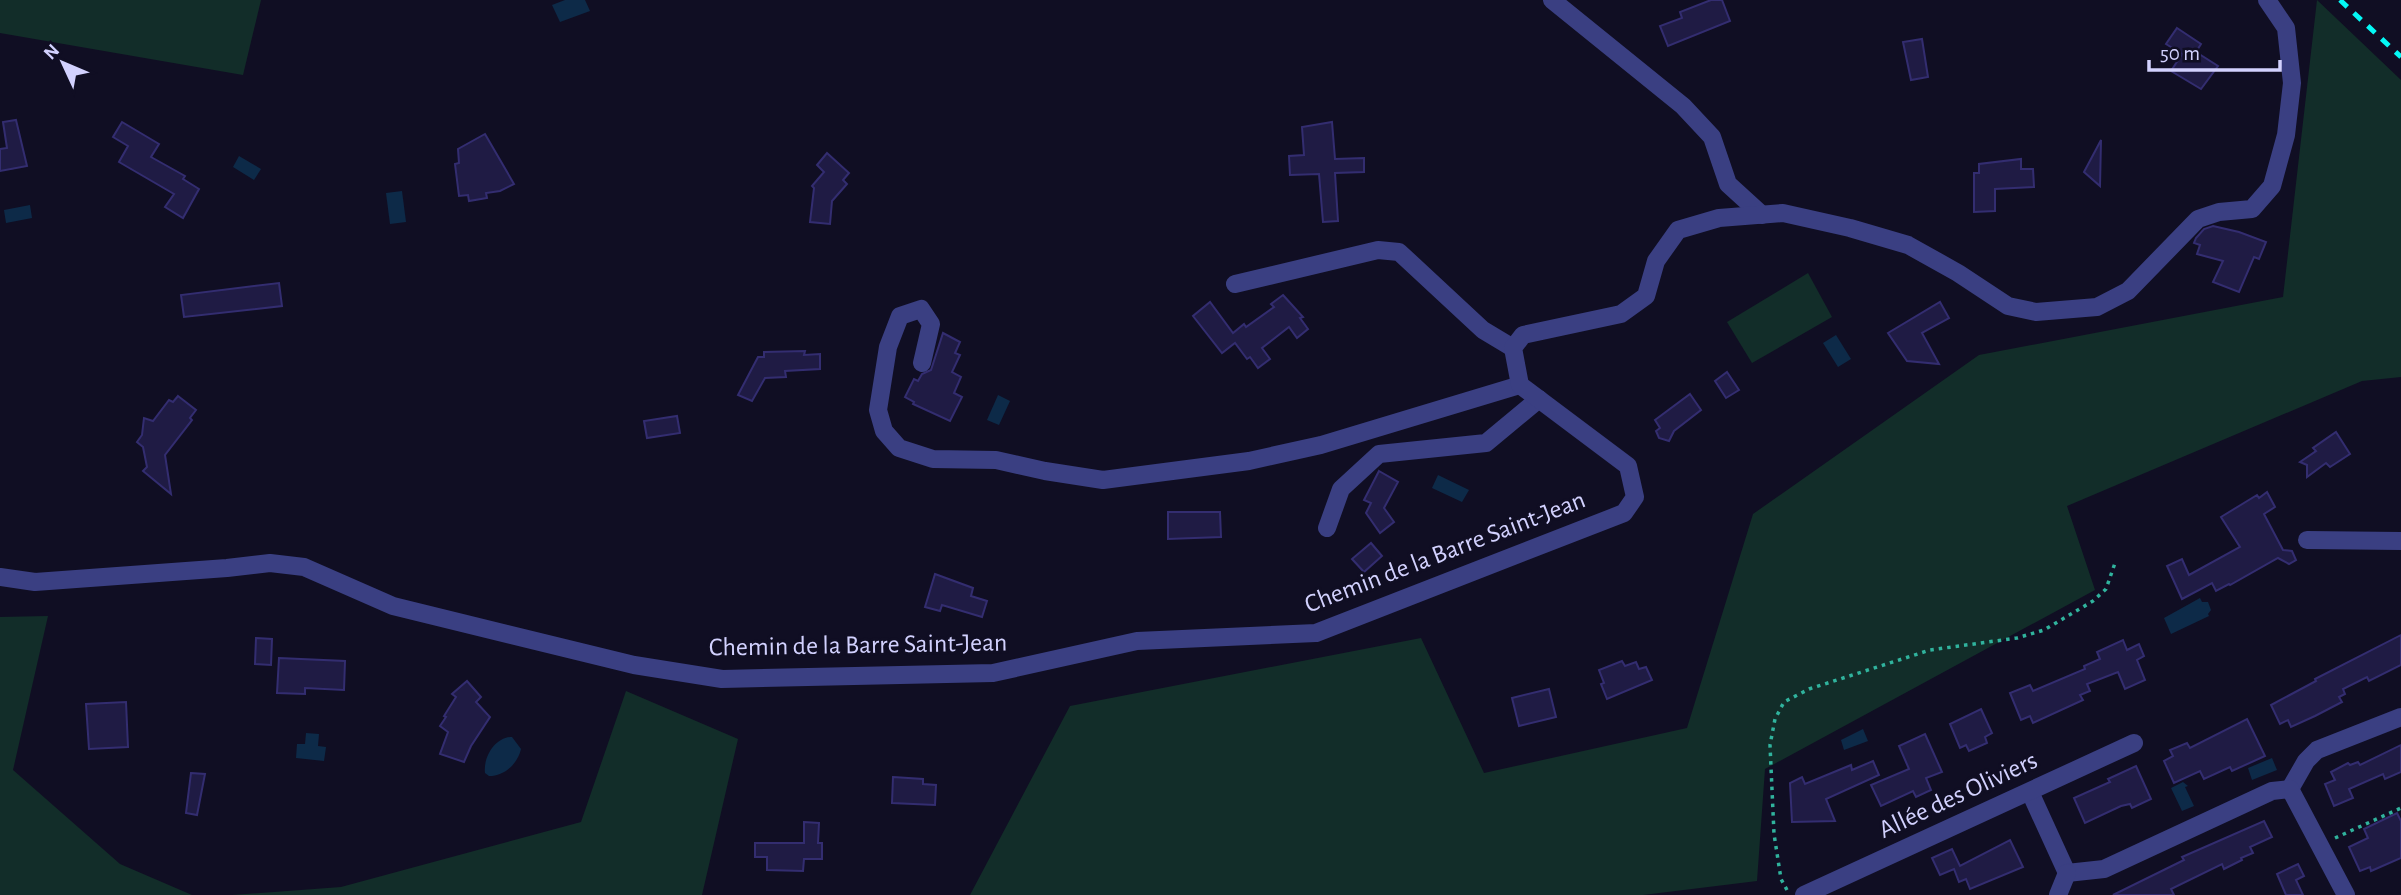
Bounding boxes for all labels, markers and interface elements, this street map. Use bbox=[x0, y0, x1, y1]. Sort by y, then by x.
north arrow bbox=[28, 28, 98, 98]
scale bar bbox=[2149, 28, 2280, 72]
text: N bbox=[40, 41, 63, 64]
text: 50 m bbox=[2160, 43, 2200, 64]
street label: Chemin de la Barre Saint-Jean bbox=[1301, 486, 1589, 618]
street label: Chemin de la Barre Saint-Jean bbox=[709, 629, 1007, 661]
street label: Allée des Oliviers bbox=[1875, 747, 2041, 843]

